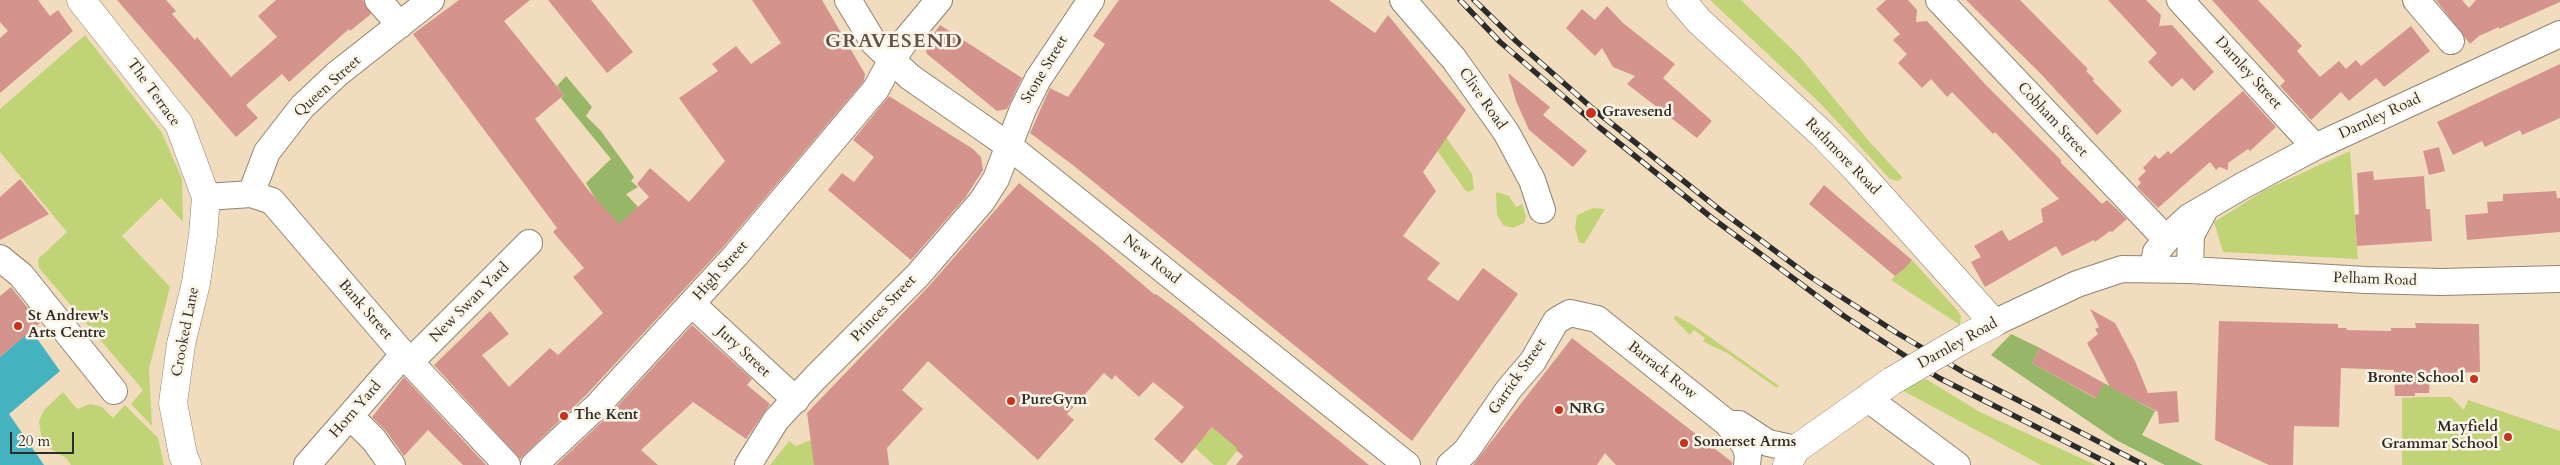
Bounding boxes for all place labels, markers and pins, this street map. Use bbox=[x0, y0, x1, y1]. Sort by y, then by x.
place label: Gravesend bbox=[1602, 104, 1672, 122]
marker: Gravesend bbox=[1584, 106, 1598, 120]
place label: St Andrew's Arts Centre bbox=[28, 308, 108, 343]
marker: St Andrew's Arts Centre bbox=[12, 320, 24, 332]
place label: Bronte School bbox=[2367, 370, 2464, 388]
marker: Bronte School bbox=[2468, 373, 2480, 385]
place label: PureGym bbox=[1021, 392, 1087, 410]
marker: PureGym bbox=[1005, 395, 1017, 407]
place label: NRG bbox=[1569, 401, 1605, 419]
marker: NRG bbox=[1553, 404, 1565, 416]
place label: The Kent bbox=[574, 407, 638, 425]
marker: The Kent bbox=[558, 410, 570, 422]
place label: Mayfield Grammar School bbox=[2381, 419, 2498, 454]
marker: Mayfield Grammar School bbox=[2502, 431, 2514, 443]
place label: Somerset Arms bbox=[1694, 434, 1796, 452]
marker: Somerset Arms bbox=[1678, 437, 1690, 449]

